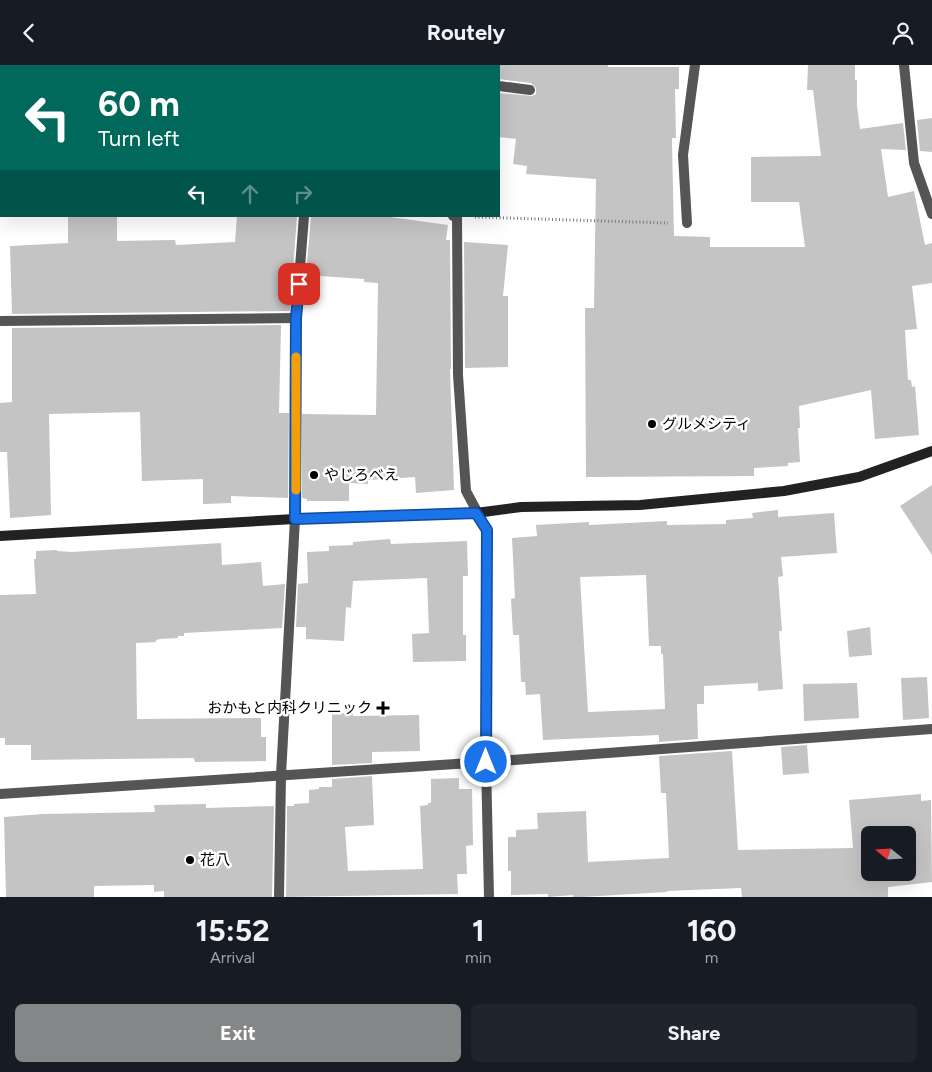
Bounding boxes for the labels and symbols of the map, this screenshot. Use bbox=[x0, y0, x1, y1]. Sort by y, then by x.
pin bbox=[278, 263, 320, 305]
place label: グルメシティ bbox=[662, 415, 751, 433]
marker: グルメシティ bbox=[646, 418, 658, 430]
place label: やじろべえ bbox=[324, 466, 399, 484]
marker: やじろべえ bbox=[308, 469, 320, 481]
place label: おかもと内科クリニック bbox=[207, 699, 372, 717]
marker: おかもと内科クリニック bbox=[376, 701, 390, 715]
position arrow bbox=[459, 735, 511, 787]
north arrow bbox=[861, 826, 916, 881]
place label: 花八 bbox=[200, 851, 230, 869]
marker: 花八 bbox=[184, 854, 196, 866]

